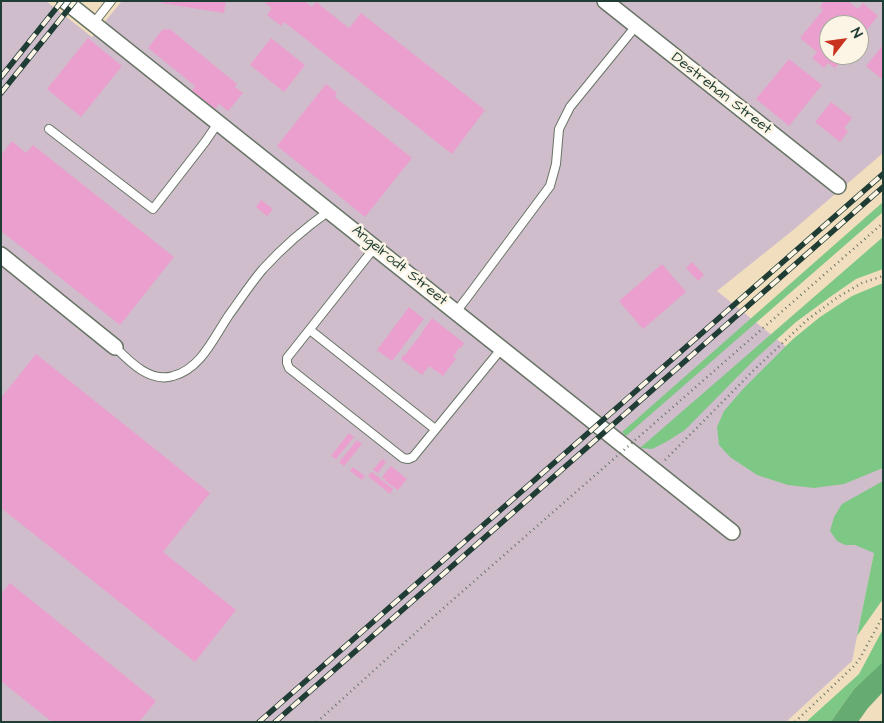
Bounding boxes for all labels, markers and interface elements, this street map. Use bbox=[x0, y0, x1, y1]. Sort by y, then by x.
north arrow bbox=[819, 15, 869, 65]
text: N bbox=[845, 24, 867, 42]
street label: Destrehan Street bbox=[667, 49, 775, 139]
street label: Angelrodt Street bbox=[347, 222, 451, 310]

